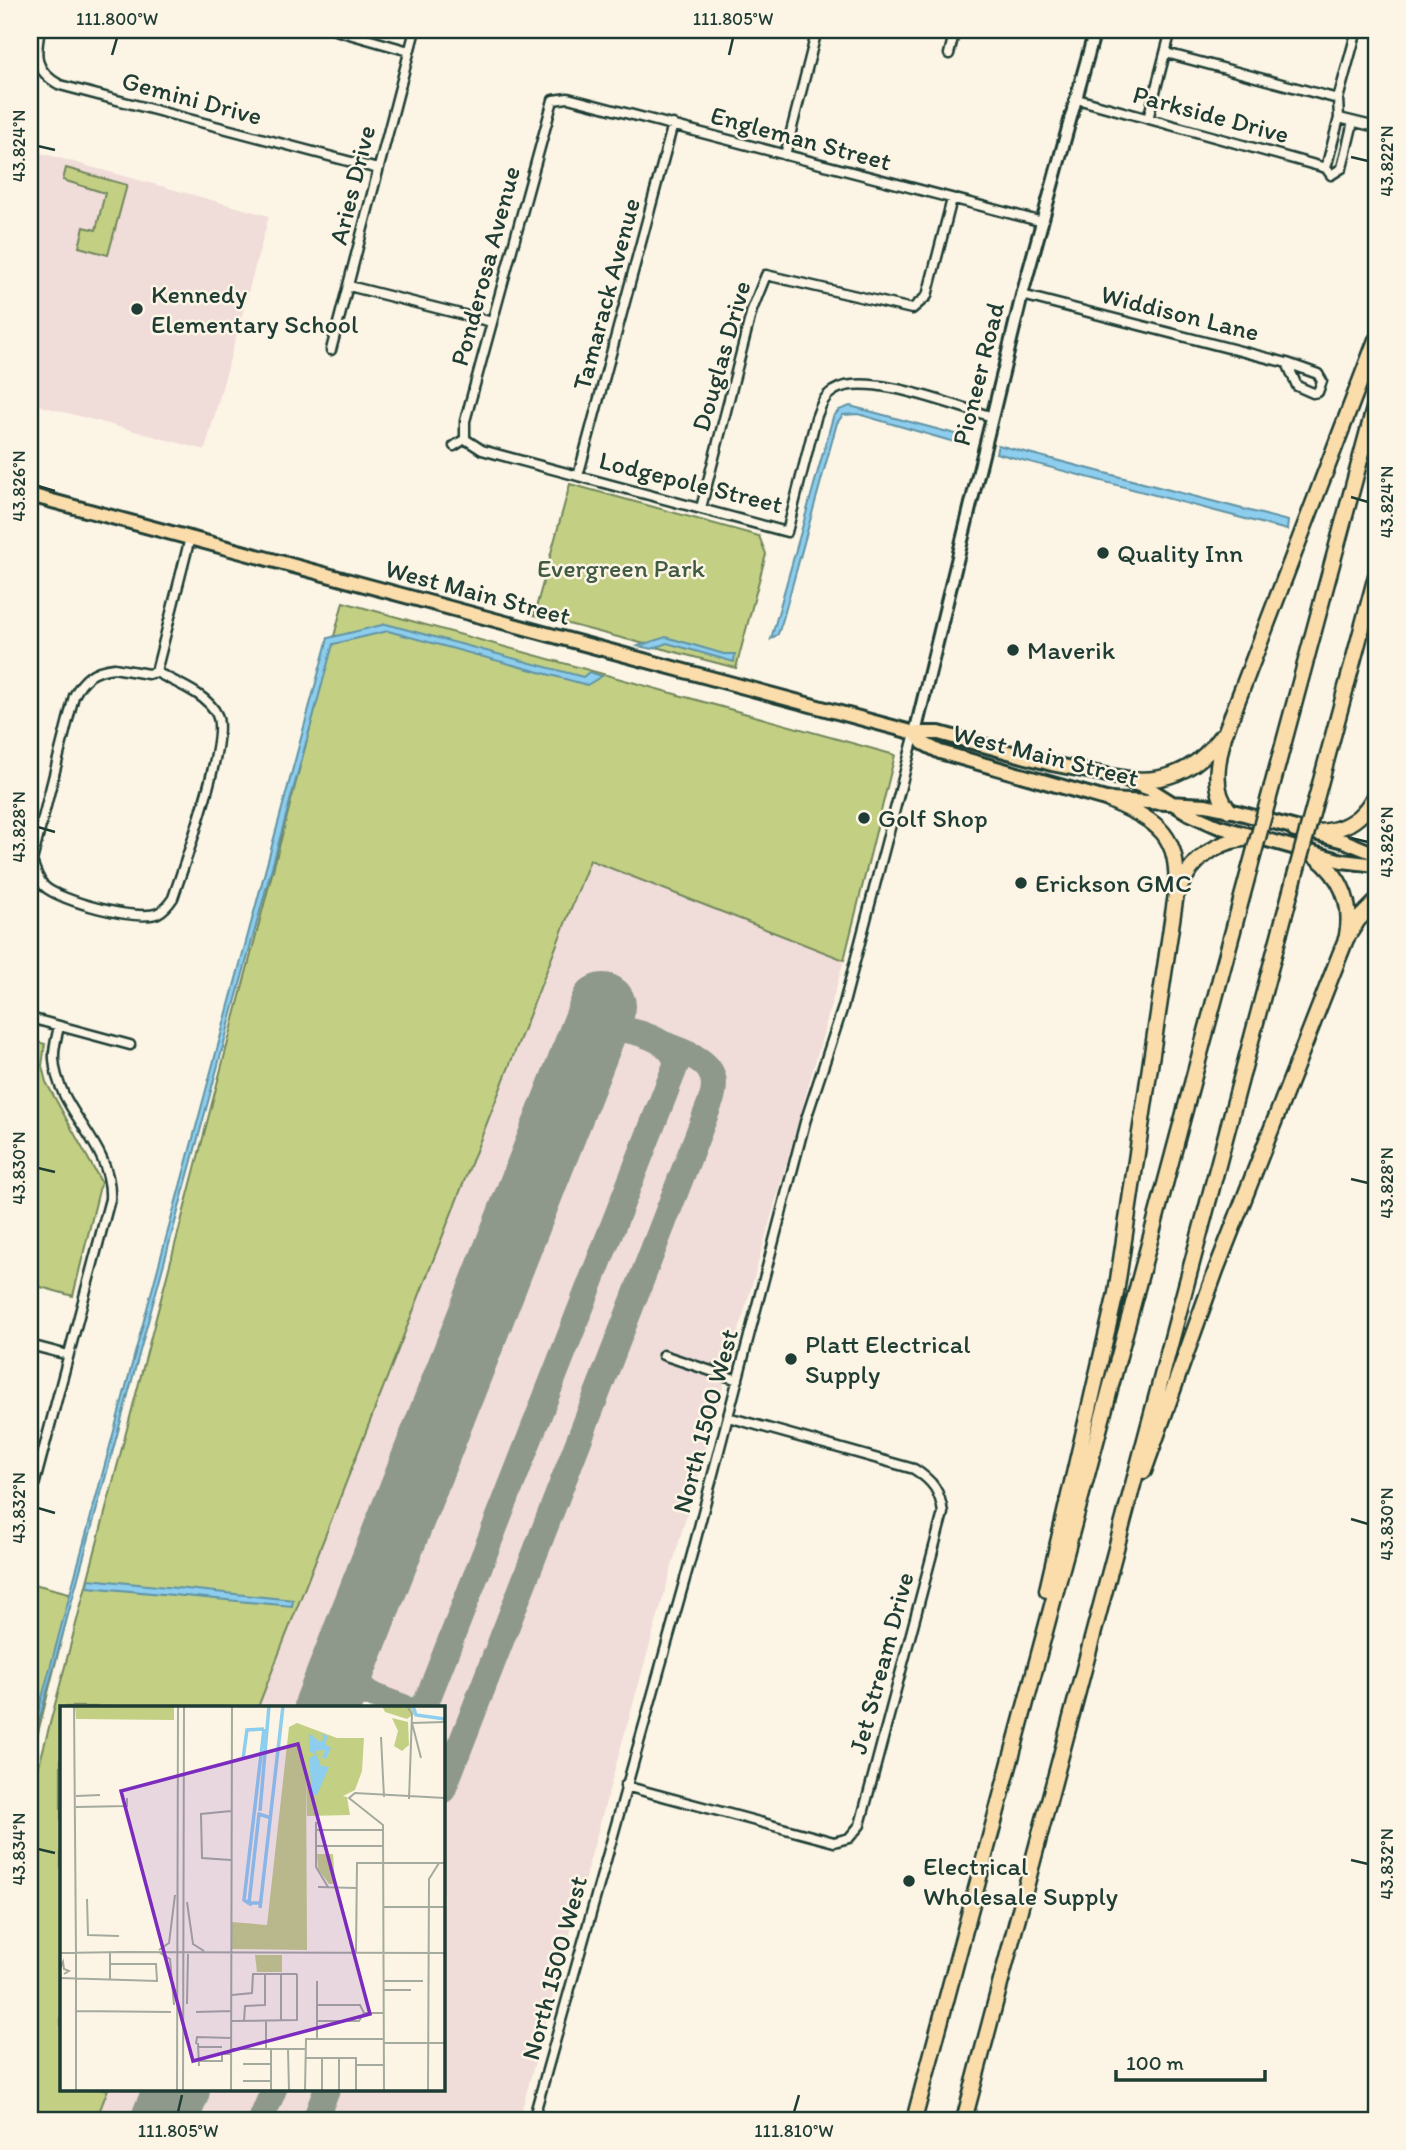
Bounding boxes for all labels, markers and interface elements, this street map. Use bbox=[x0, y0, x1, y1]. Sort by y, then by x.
text: 111.800°W bbox=[76, 8, 158, 30]
text: 111.805°W bbox=[693, 8, 773, 30]
street label: Gemini Drive bbox=[118, 64, 266, 132]
street label: Parkside Drive bbox=[1129, 78, 1293, 150]
street label: Engleman Street bbox=[707, 99, 895, 178]
text: 43.824°N bbox=[8, 110, 30, 182]
street label: Aries Drive bbox=[322, 122, 382, 248]
text: 43.822°N bbox=[1376, 125, 1398, 197]
street label: Ponderosa Avenue bbox=[443, 163, 527, 369]
street label: Tamarack Avenue bbox=[565, 194, 647, 394]
street label: Douglas Drive bbox=[684, 277, 758, 435]
place label: Kennedy Elementary School bbox=[151, 278, 358, 340]
street label: Widdison Lane bbox=[1097, 278, 1263, 348]
street label: Pioneer Road bbox=[945, 299, 1011, 449]
marker: Kennedy Elementary School bbox=[129, 301, 145, 317]
street label: Lodgepole Street bbox=[596, 444, 786, 520]
text: 43.826°N bbox=[8, 450, 30, 522]
text: 43.824°N bbox=[1376, 466, 1398, 538]
place label: Quality Inn bbox=[1117, 537, 1243, 569]
marker: Quality Inn bbox=[1095, 545, 1111, 561]
street label: West Main Street bbox=[382, 552, 574, 632]
park label: Evergreen Park bbox=[537, 552, 705, 584]
place label: Maverik bbox=[1027, 634, 1116, 666]
marker: Maverik bbox=[1005, 642, 1021, 658]
street label: West Main Street bbox=[950, 716, 1143, 794]
text: 43.828°N bbox=[8, 791, 30, 863]
place label: Golf Shop bbox=[878, 802, 988, 834]
text: 43.826°N bbox=[1376, 806, 1398, 878]
marker: Golf Shop bbox=[856, 810, 872, 826]
place label: Erickson GMC bbox=[1035, 867, 1192, 899]
marker: Erickson GMC bbox=[1013, 875, 1029, 891]
text: 43.830°N bbox=[8, 1131, 30, 1205]
text: 43.828°N bbox=[1376, 1147, 1398, 1219]
street label: North 1500 West bbox=[665, 1325, 745, 1517]
place label: Platt Electrical Supply bbox=[805, 1328, 971, 1390]
marker: Platt Electrical Supply bbox=[783, 1351, 799, 1367]
text: 43.832°N bbox=[8, 1472, 30, 1544]
text: 43.830°N bbox=[1376, 1487, 1398, 1561]
street label: Jet Stream Drive bbox=[841, 1569, 921, 1757]
inset map bbox=[60, 1706, 444, 2090]
text: 43.834°N bbox=[8, 1812, 30, 1886]
text: 43.832°N bbox=[1376, 1828, 1398, 1900]
place label: Electrical Wholesale Supply bbox=[923, 1850, 1118, 1912]
street label: North 1500 West bbox=[514, 1872, 594, 2064]
marker: Electrical Wholesale Supply bbox=[901, 1873, 917, 1889]
scale bar bbox=[1116, 2038, 1264, 2082]
text: 100 m bbox=[1126, 2050, 1184, 2075]
text: 111.805°W bbox=[138, 2120, 218, 2142]
text: 111.810°W bbox=[754, 2120, 834, 2142]

